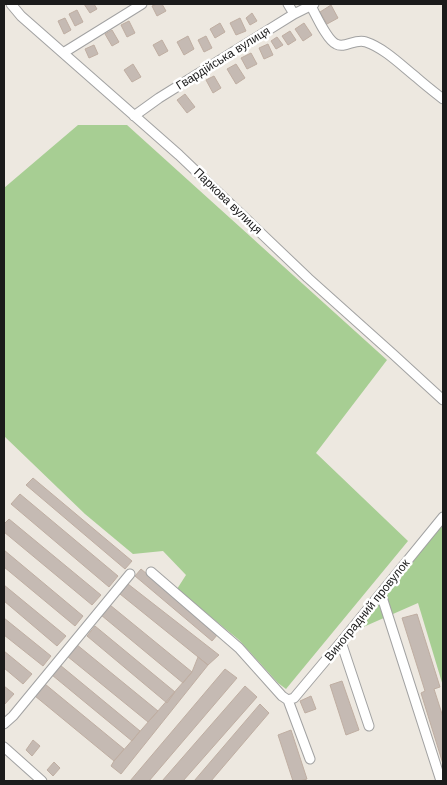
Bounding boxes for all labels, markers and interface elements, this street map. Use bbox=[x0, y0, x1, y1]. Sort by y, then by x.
street label: Гвардійська вулиця bbox=[173, 23, 273, 93]
street label: Паркова вулиця bbox=[191, 165, 265, 237]
street label: Виноградний провулок bbox=[322, 556, 413, 664]

